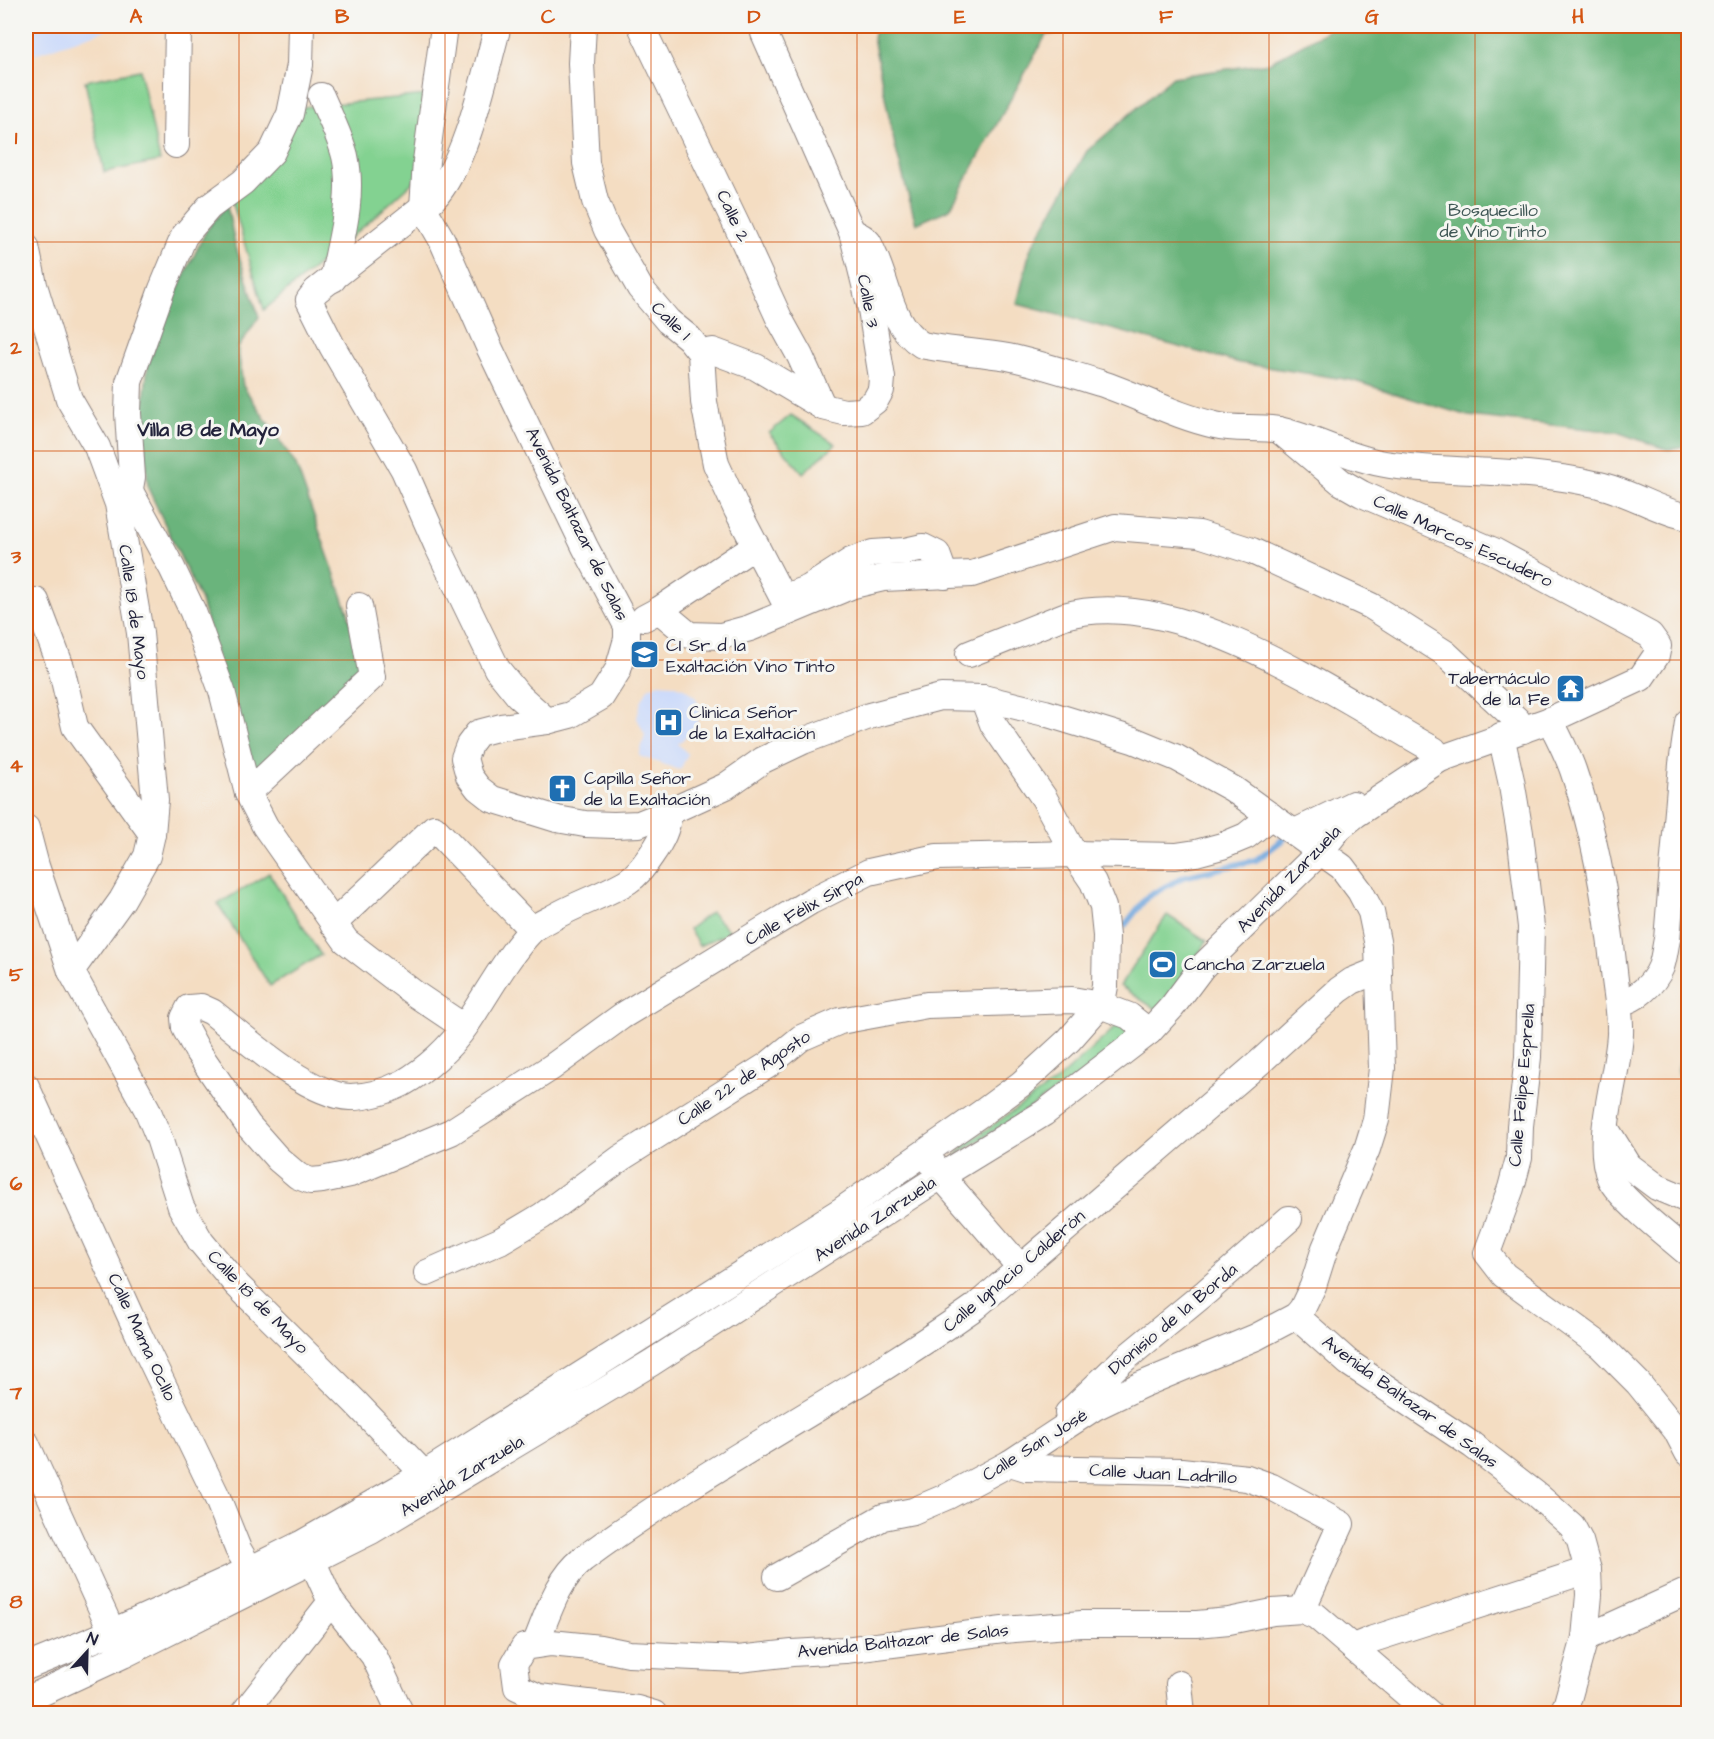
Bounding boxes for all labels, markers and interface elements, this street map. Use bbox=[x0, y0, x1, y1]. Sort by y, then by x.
text: A bbox=[130, 3, 143, 31]
text: B bbox=[335, 3, 350, 31]
text: C bbox=[541, 3, 556, 31]
text: D bbox=[748, 3, 761, 31]
text: E bbox=[954, 3, 966, 31]
text: F bbox=[1159, 3, 1174, 31]
text: G bbox=[1365, 3, 1379, 31]
text: H bbox=[1572, 3, 1584, 31]
text: 1 bbox=[15, 124, 18, 152]
street label: Calle 2 bbox=[710, 186, 756, 247]
park label: Bosquecillo de Vino Tinto bbox=[1440, 198, 1546, 244]
street label: Calle 3 bbox=[851, 272, 885, 330]
street label: Calle 1 bbox=[645, 296, 697, 346]
text: 2 bbox=[9, 334, 22, 362]
district label: Villa 18 de Mayo bbox=[136, 416, 280, 445]
street label: Avenida Baltazar de Salas bbox=[519, 423, 635, 625]
street label: Calle Marcos Escudero bbox=[1369, 488, 1557, 594]
text: 3 bbox=[10, 543, 22, 571]
street label: Calle 18 de Mayo bbox=[111, 543, 156, 681]
place label: CI Sr d la Exaltación Vino Tinto bbox=[666, 633, 835, 679]
school or university icon: CI Sr d la Exaltación Vino Tinto bbox=[629, 639, 661, 671]
place label: Tabernáculo de la Fe bbox=[1448, 666, 1550, 712]
temple icon: Tabernáculo de la Fe bbox=[1555, 672, 1587, 704]
place label: Clinica Señor de la Exaltación bbox=[689, 700, 815, 746]
hospital icon: Clinica Señor de la Exaltación bbox=[652, 706, 684, 738]
text: 4 bbox=[9, 752, 23, 780]
place label: Capilla Señor de la Exaltación bbox=[584, 766, 710, 812]
church icon: Capilla Señor de la Exaltación bbox=[547, 772, 579, 804]
street label: Avenida Zarzuela bbox=[1231, 820, 1347, 938]
street label: Calle Félix Sirpa bbox=[741, 866, 867, 952]
sports icon: Cancha Zarzuela bbox=[1147, 948, 1179, 980]
place label: Cancha Zarzuela bbox=[1184, 952, 1325, 977]
text: 5 bbox=[9, 961, 24, 989]
street label: Calle Felipe Esprella bbox=[1502, 1003, 1542, 1167]
street label: Calle 22 de Agosto bbox=[672, 1024, 816, 1133]
text: 6 bbox=[10, 1170, 23, 1198]
street label: Avenida Zarzuela bbox=[809, 1170, 941, 1268]
street label: Calle Ignacio Calderón bbox=[937, 1204, 1091, 1339]
street label: Calle 18 de Mayo bbox=[201, 1244, 314, 1360]
street label: Dionisio de la Borda bbox=[1103, 1257, 1243, 1381]
street label: Calle Mama Ocllo bbox=[101, 1269, 183, 1405]
street label: Avenida Baltazar de Salas bbox=[1317, 1329, 1503, 1475]
text: 7 bbox=[9, 1379, 23, 1407]
street label: Calle San José bbox=[978, 1403, 1093, 1487]
street label: Avenida Zarzuela bbox=[395, 1429, 529, 1523]
street label: Calle Juan Ladrillo bbox=[1089, 1458, 1237, 1490]
text: 8 bbox=[10, 1588, 23, 1616]
street label: Avenida Baltazar de Salas bbox=[796, 1617, 1010, 1665]
north arrow bbox=[57, 1622, 117, 1682]
text: N bbox=[83, 1627, 101, 1651]

